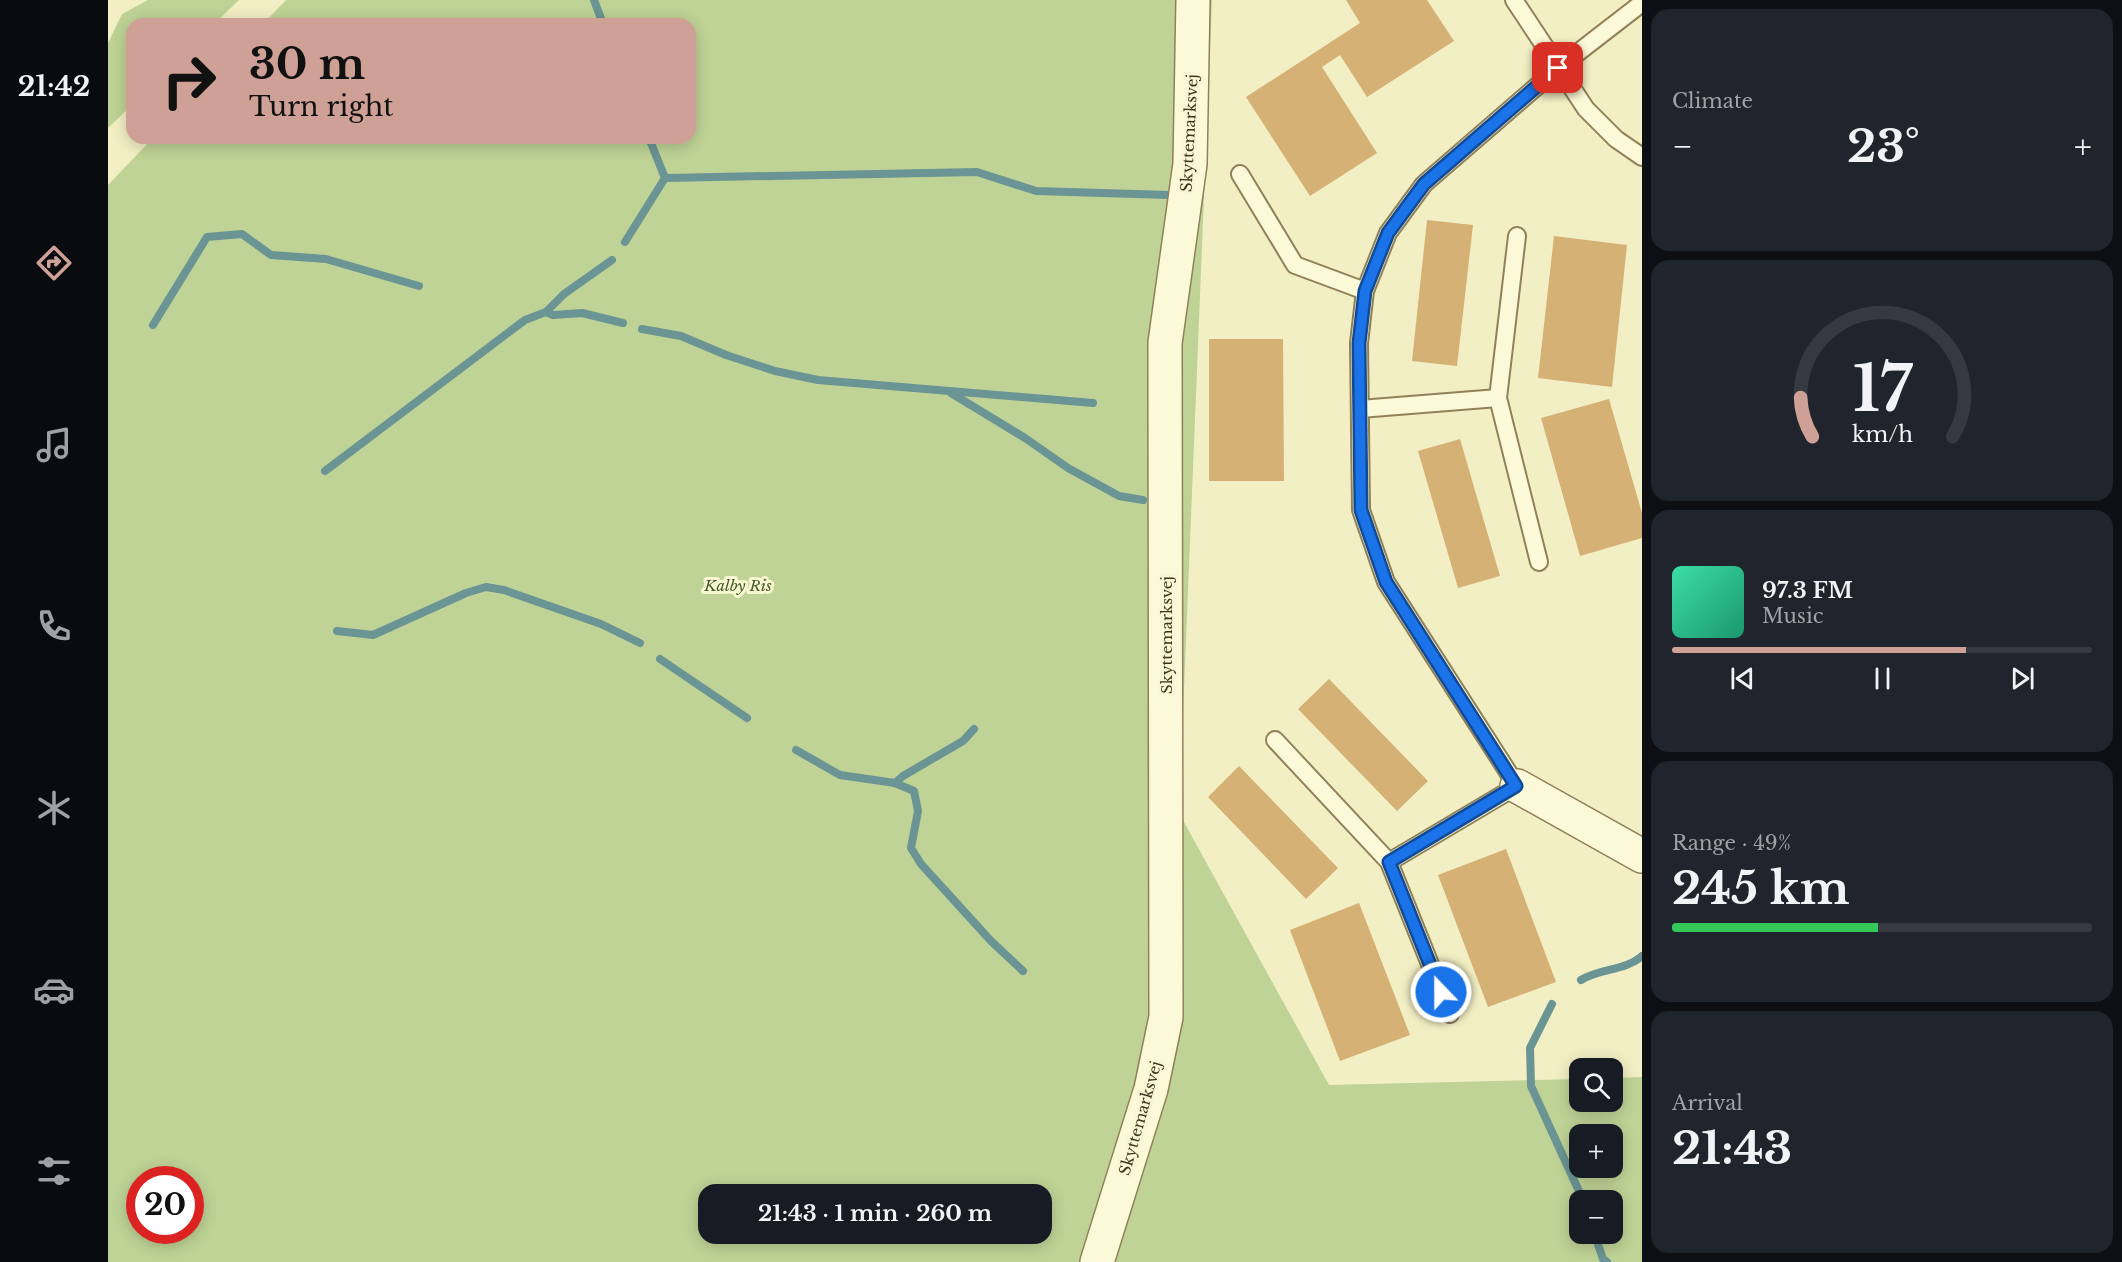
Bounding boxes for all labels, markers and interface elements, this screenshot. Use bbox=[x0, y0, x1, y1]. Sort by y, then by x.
text: 30 m bbox=[249, 38, 365, 90]
icon: right bbox=[150, 42, 228, 120]
pin bbox=[1532, 42, 1583, 93]
icon: arrive bbox=[1541, 51, 1574, 84]
text: 21:42 bbox=[18, 70, 90, 103]
street label: Skyttemarksvej bbox=[1176, 74, 1202, 192]
text: Climate bbox=[1672, 89, 1753, 113]
text: Turn right bbox=[249, 90, 393, 123]
text: 23° bbox=[1847, 118, 1920, 174]
text: − bbox=[1672, 126, 1693, 167]
text: + bbox=[2074, 126, 2092, 167]
icon: directions bbox=[33, 242, 75, 284]
text: 17 bbox=[1852, 351, 1912, 429]
text: km/h bbox=[1852, 422, 1913, 449]
icon: music bbox=[33, 424, 75, 466]
park label: Kalby Ris bbox=[703, 576, 772, 595]
street label: Skyttemarksvej bbox=[1157, 576, 1176, 694]
text: 97.3 FM bbox=[1762, 577, 1853, 604]
text: Music bbox=[1762, 604, 1823, 628]
icon: phone bbox=[33, 605, 75, 647]
icon: previous bbox=[1726, 662, 1759, 695]
icon: pause bbox=[1866, 662, 1899, 695]
icon: next bbox=[2006, 662, 2039, 695]
icon: climate bbox=[33, 787, 75, 829]
text: Range · 49% bbox=[1672, 831, 1791, 855]
text: 245 km bbox=[1672, 860, 1850, 916]
position arrow bbox=[1409, 960, 1473, 1024]
icon: car bbox=[33, 969, 75, 1011]
map controls bbox=[1569, 1058, 1623, 1244]
button: search bbox=[1569, 1058, 1623, 1112]
street label: Skyttemarksvej bbox=[1115, 1059, 1165, 1177]
text: Arrival bbox=[1672, 1091, 1743, 1115]
text: 21:43 bbox=[1672, 1120, 1792, 1176]
button: + bbox=[1569, 1124, 1623, 1178]
icon: filters bbox=[33, 1150, 75, 1192]
speed limit sign: 20 bbox=[126, 1166, 204, 1244]
button: − bbox=[1569, 1190, 1623, 1244]
text: 21:43 · 1 min · 260 m bbox=[758, 1200, 992, 1227]

